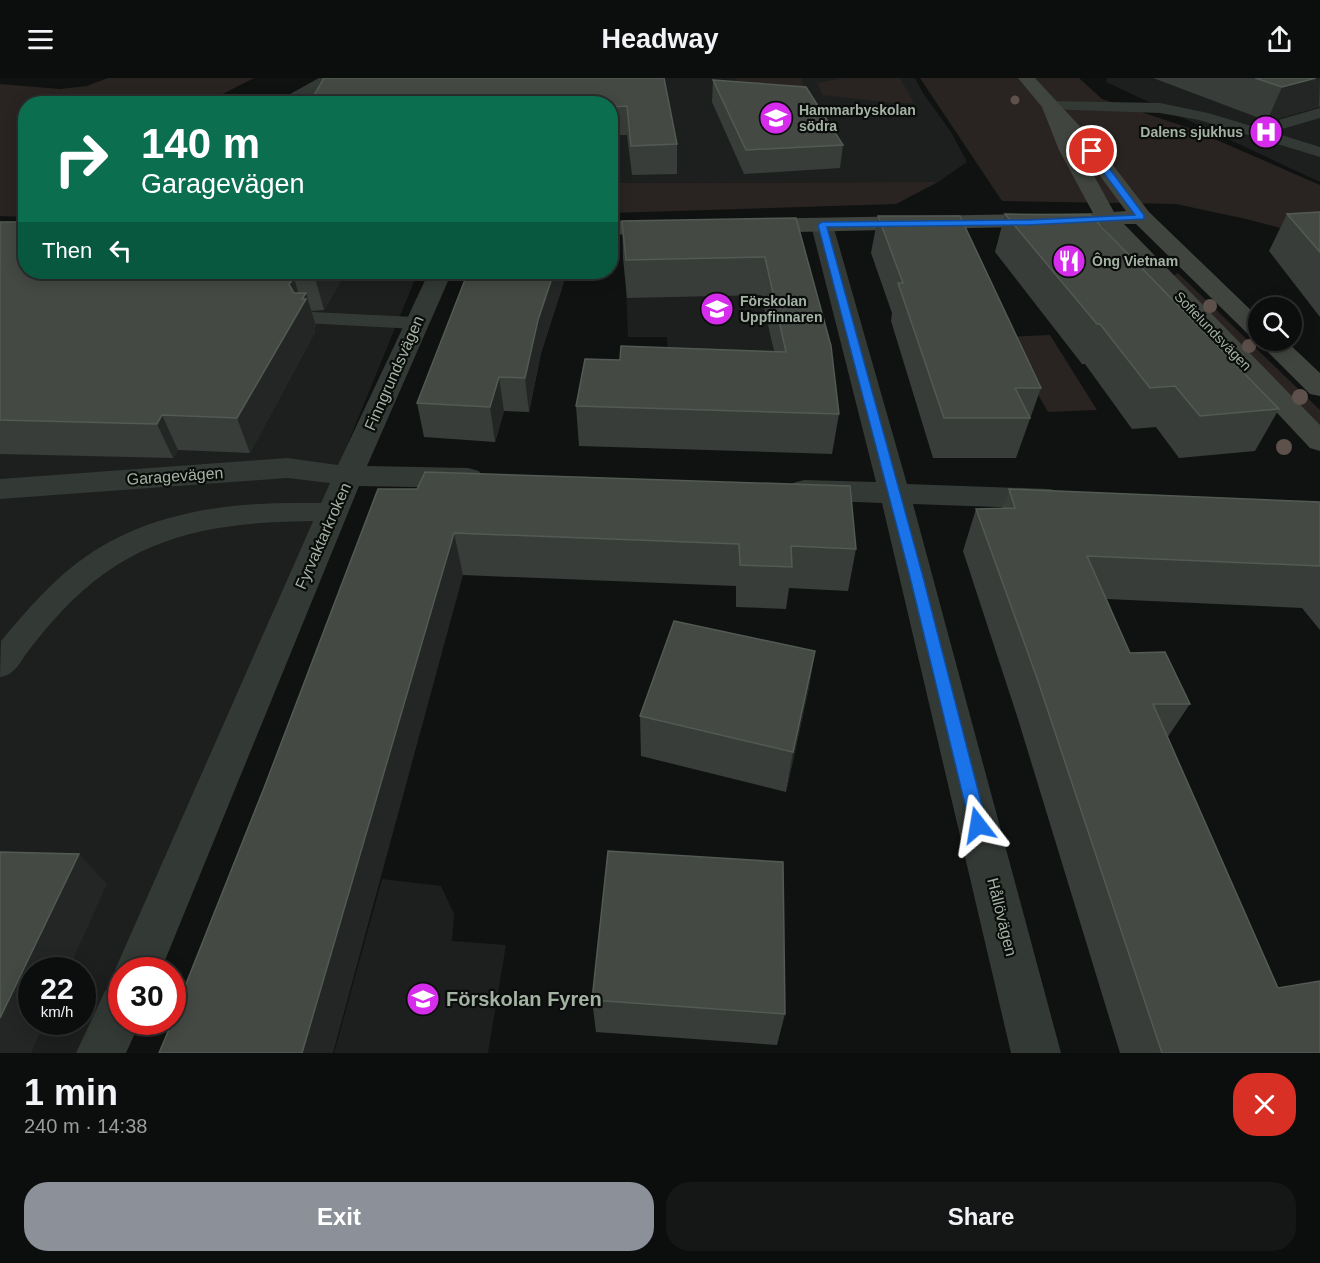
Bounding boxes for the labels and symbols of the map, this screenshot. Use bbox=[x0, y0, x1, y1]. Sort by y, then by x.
school or university icon: Hammarbyskolan södra bbox=[758, 100, 794, 136]
place label: Hammarbyskolan södra bbox=[799, 102, 916, 134]
hospital icon: Dalens sjukhus bbox=[1248, 114, 1284, 150]
place label: Dalens sjukhus bbox=[1140, 124, 1243, 140]
pin bbox=[1066, 125, 1117, 176]
restaurant icon: Ông Vietnam bbox=[1051, 243, 1087, 279]
place label: Ông Vietnam bbox=[1092, 252, 1178, 269]
street label: Sofielundsvägen bbox=[1171, 288, 1255, 374]
school or university icon: Förskolan Uppfinnaren bbox=[699, 291, 735, 327]
place label: Förskolan Uppfinnaren bbox=[740, 293, 822, 325]
street label: Finngrundsvägen bbox=[361, 313, 427, 433]
street label: Garagevägen bbox=[126, 464, 224, 488]
street label: Fyrvaktarkroken bbox=[292, 480, 354, 592]
position arrow bbox=[946, 793, 1010, 857]
street label: Hållövägen bbox=[984, 876, 1020, 958]
speed limit sign: 30 bbox=[108, 957, 186, 1035]
school or university icon: Förskolan Fyren bbox=[405, 981, 441, 1017]
place label: Förskolan Fyren bbox=[446, 988, 602, 1010]

